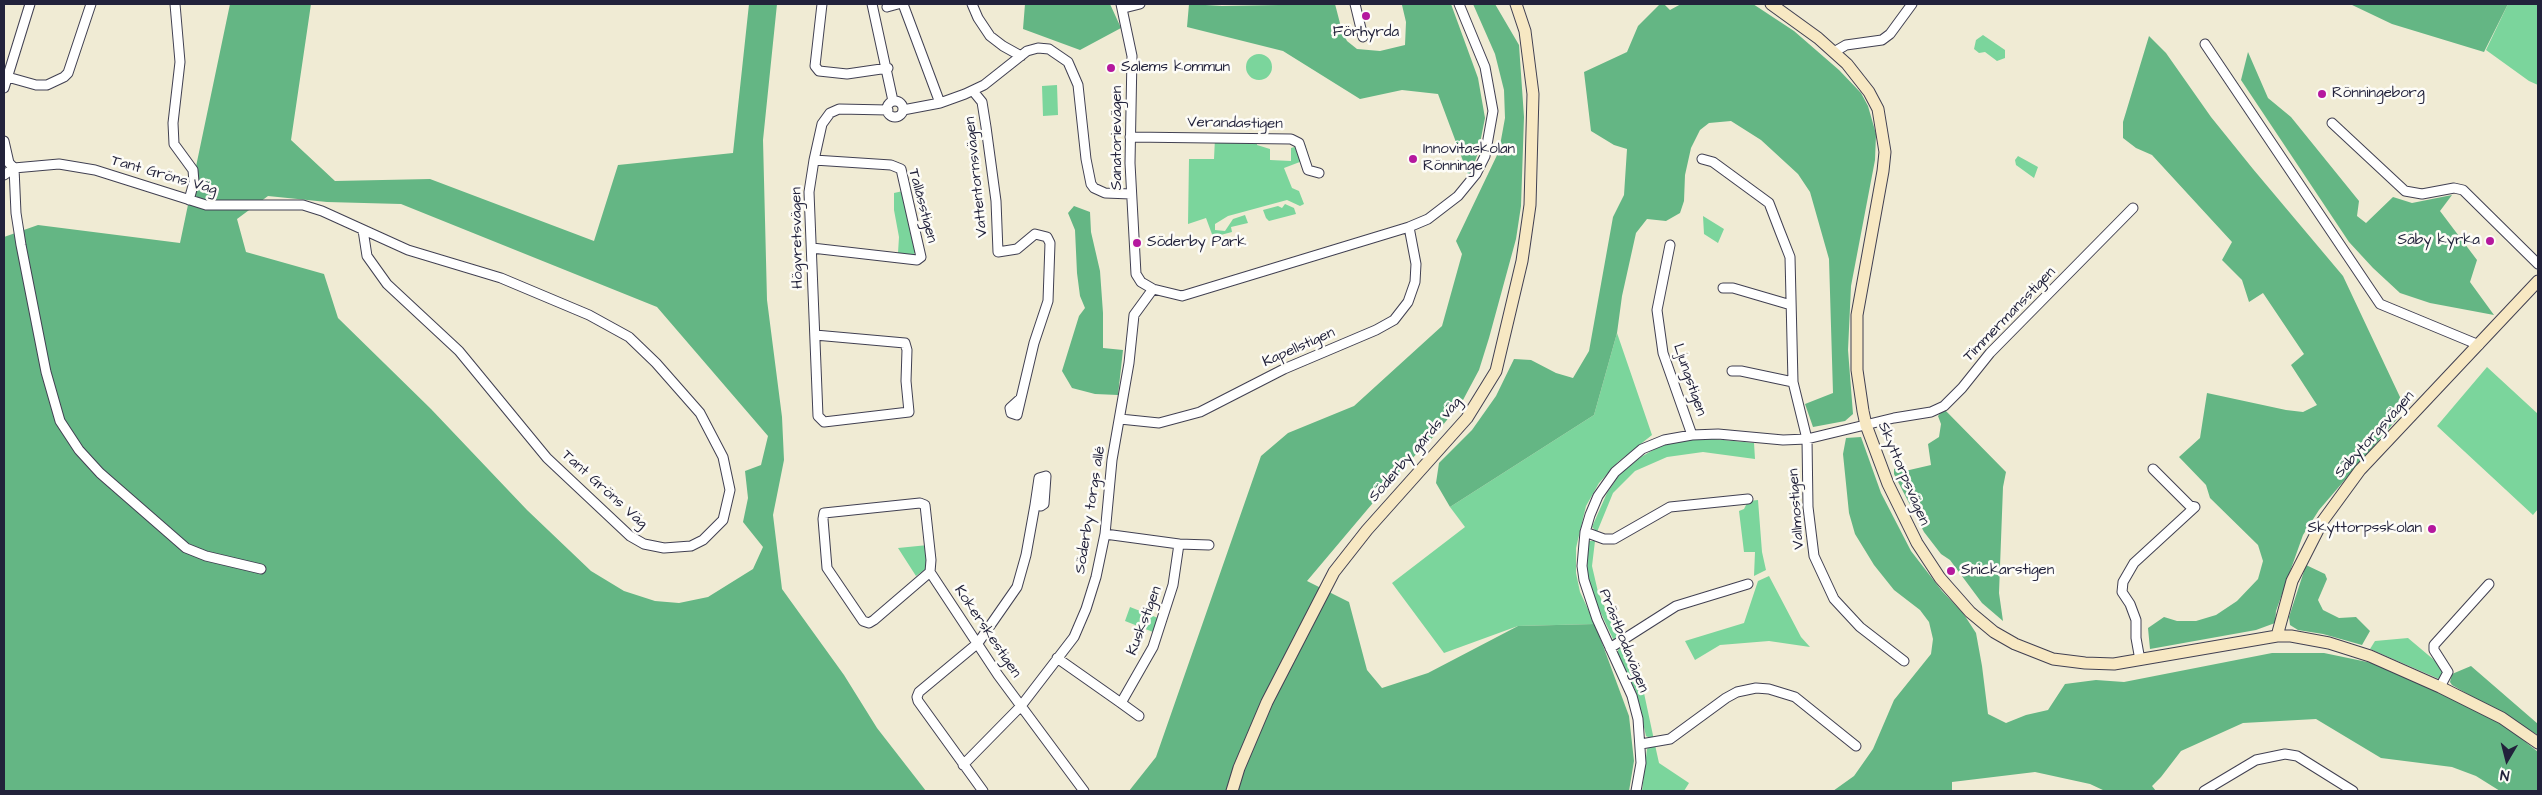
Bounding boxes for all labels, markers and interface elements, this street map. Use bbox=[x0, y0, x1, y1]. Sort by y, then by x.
marker: Förhyrda bbox=[1360, 10, 1372, 22]
place label: Förhyrda bbox=[1333, 24, 1399, 42]
place label: Salems kommun bbox=[1121, 59, 1230, 77]
marker: Salems kommun bbox=[1105, 62, 1117, 74]
place label: Rönningeborg bbox=[2332, 85, 2425, 103]
street label: Sanatorievägen bbox=[1109, 86, 1127, 190]
marker: Rönningeborg bbox=[2316, 88, 2328, 100]
street label: Verandastigen bbox=[1187, 114, 1283, 134]
street label: Vattentornsvägen bbox=[962, 116, 992, 238]
place label: Innovitaskolan Rönninge bbox=[1423, 141, 1515, 176]
street label: Tant Gröns Väg bbox=[109, 152, 219, 200]
marker: Innovitaskolan Rönninge bbox=[1407, 153, 1419, 165]
street label: Tallåsstigen bbox=[903, 167, 941, 245]
street label: Högvretsvägen bbox=[788, 187, 808, 289]
place label: Säby kyrka bbox=[2398, 232, 2480, 250]
place label: Söderby Park bbox=[1147, 234, 1247, 252]
marker: Säby kyrka bbox=[2484, 235, 2496, 247]
marker: Söderby Park bbox=[1131, 237, 1143, 249]
street label: Timmermansstigen bbox=[1960, 264, 2060, 366]
street label: Kapellstigen bbox=[1260, 324, 1338, 372]
street label: Ljungstigen bbox=[1668, 342, 1710, 418]
street label: Säbytorgsvägen bbox=[2331, 388, 2419, 482]
street label: Söderby gårds väg bbox=[1366, 394, 1466, 506]
street label: Skyttorpsvägen bbox=[1873, 420, 1933, 528]
street label: Söderby torgs allé bbox=[1072, 445, 1110, 575]
street label: Tant Gröns Väg bbox=[557, 447, 651, 533]
street label: Vallmostigen bbox=[1785, 468, 1809, 550]
place label: Skyttorpsskolan bbox=[2308, 520, 2422, 538]
marker: Skyttorpsskolan bbox=[2426, 523, 2438, 535]
place label: Snickarstigen bbox=[1961, 562, 2054, 580]
marker: Snickarstigen bbox=[1945, 565, 1957, 577]
street label: Kokerskestigen bbox=[950, 583, 1024, 681]
street label: Kuskstigen bbox=[1124, 584, 1166, 658]
street label: Prästbodavägen bbox=[1594, 587, 1652, 695]
north arrow bbox=[2482, 735, 2532, 785]
text: N bbox=[2499, 764, 2511, 785]

